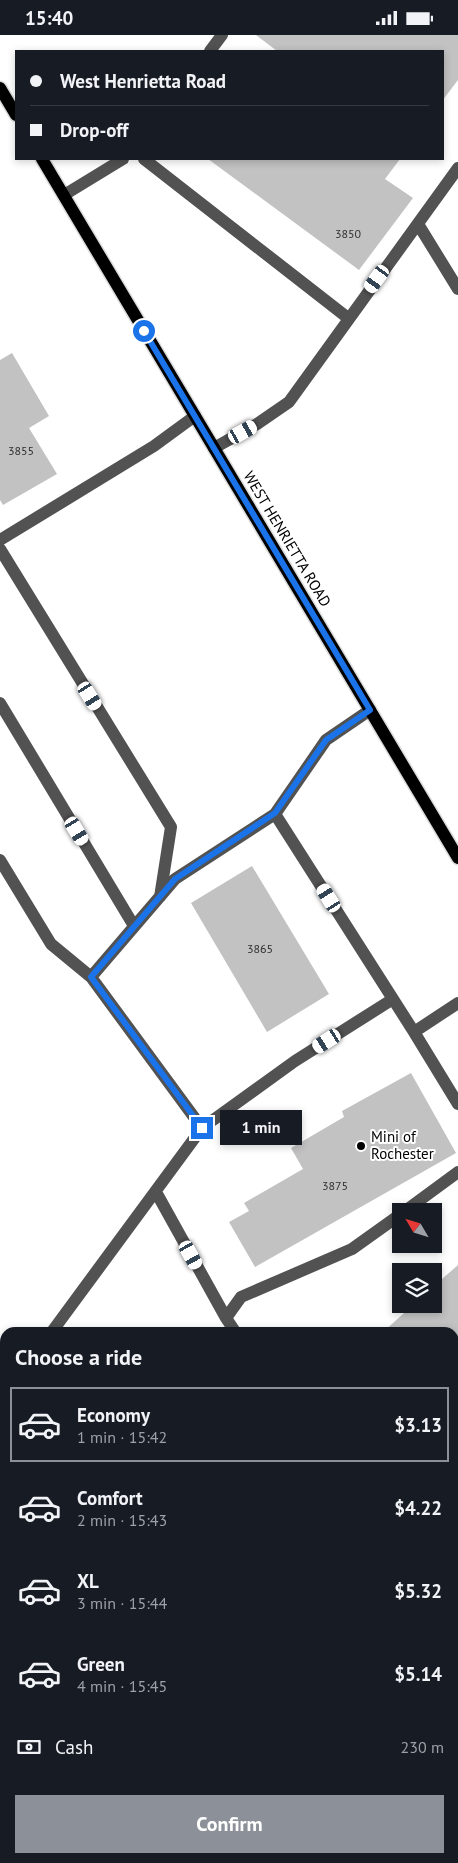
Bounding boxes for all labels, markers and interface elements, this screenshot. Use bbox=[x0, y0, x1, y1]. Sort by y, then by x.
text: 15:40 bbox=[25, 6, 73, 30]
text: West Henrietta Road bbox=[60, 69, 226, 93]
text: Drop-off bbox=[60, 118, 128, 142]
house number: 3850 bbox=[335, 226, 362, 241]
car bbox=[362, 262, 391, 296]
route start bbox=[133, 320, 155, 342]
car bbox=[226, 418, 259, 446]
house number: 3855 bbox=[8, 443, 34, 458]
street label: WEST HENRIETTA ROAD bbox=[239, 468, 335, 610]
car bbox=[75, 679, 104, 713]
car bbox=[62, 814, 91, 848]
car bbox=[314, 881, 343, 915]
house number: 3865 bbox=[247, 941, 273, 956]
car bbox=[310, 1027, 343, 1055]
callout: 1 min bbox=[220, 1111, 302, 1145]
route end bbox=[191, 1117, 213, 1139]
text: 1 min bbox=[241, 1117, 281, 1137]
place label: Mini of Rochester bbox=[371, 1127, 434, 1163]
marker: Mini of Rochester bbox=[355, 1140, 367, 1152]
house number: 3875 bbox=[322, 1178, 348, 1193]
north arrow bbox=[392, 1203, 442, 1253]
map controls bbox=[392, 1203, 442, 1313]
car bbox=[177, 1238, 204, 1272]
button: layers bbox=[392, 1263, 442, 1313]
text: Choose a ride bbox=[15, 1343, 142, 1371]
icon: car bbox=[17, 1402, 62, 1447]
text: Economy bbox=[77, 1403, 150, 1427]
text: $3.13 bbox=[394, 1413, 442, 1437]
text: 1 min · 15:42 bbox=[77, 1427, 167, 1447]
icon: car bbox=[17, 1485, 62, 1530]
text: Comfort bbox=[77, 1486, 143, 1510]
text: $4.22 bbox=[394, 1496, 442, 1520]
text: 2 min · 15:43 bbox=[77, 1510, 167, 1530]
icon: car bbox=[17, 1568, 62, 1613]
text: XL bbox=[77, 1569, 99, 1593]
text: $5.32 bbox=[394, 1579, 442, 1603]
text: 3 min · 15:44 bbox=[77, 1593, 167, 1613]
icon: car bbox=[17, 1651, 62, 1696]
text: Green bbox=[77, 1652, 125, 1676]
text: $5.14 bbox=[394, 1662, 442, 1686]
text: 4 min · 15:45 bbox=[77, 1676, 167, 1696]
icon: cash bbox=[15, 1733, 43, 1761]
text: Cash bbox=[55, 1735, 93, 1759]
text: 230 m bbox=[401, 1737, 444, 1757]
button: Confirm bbox=[15, 1795, 444, 1853]

